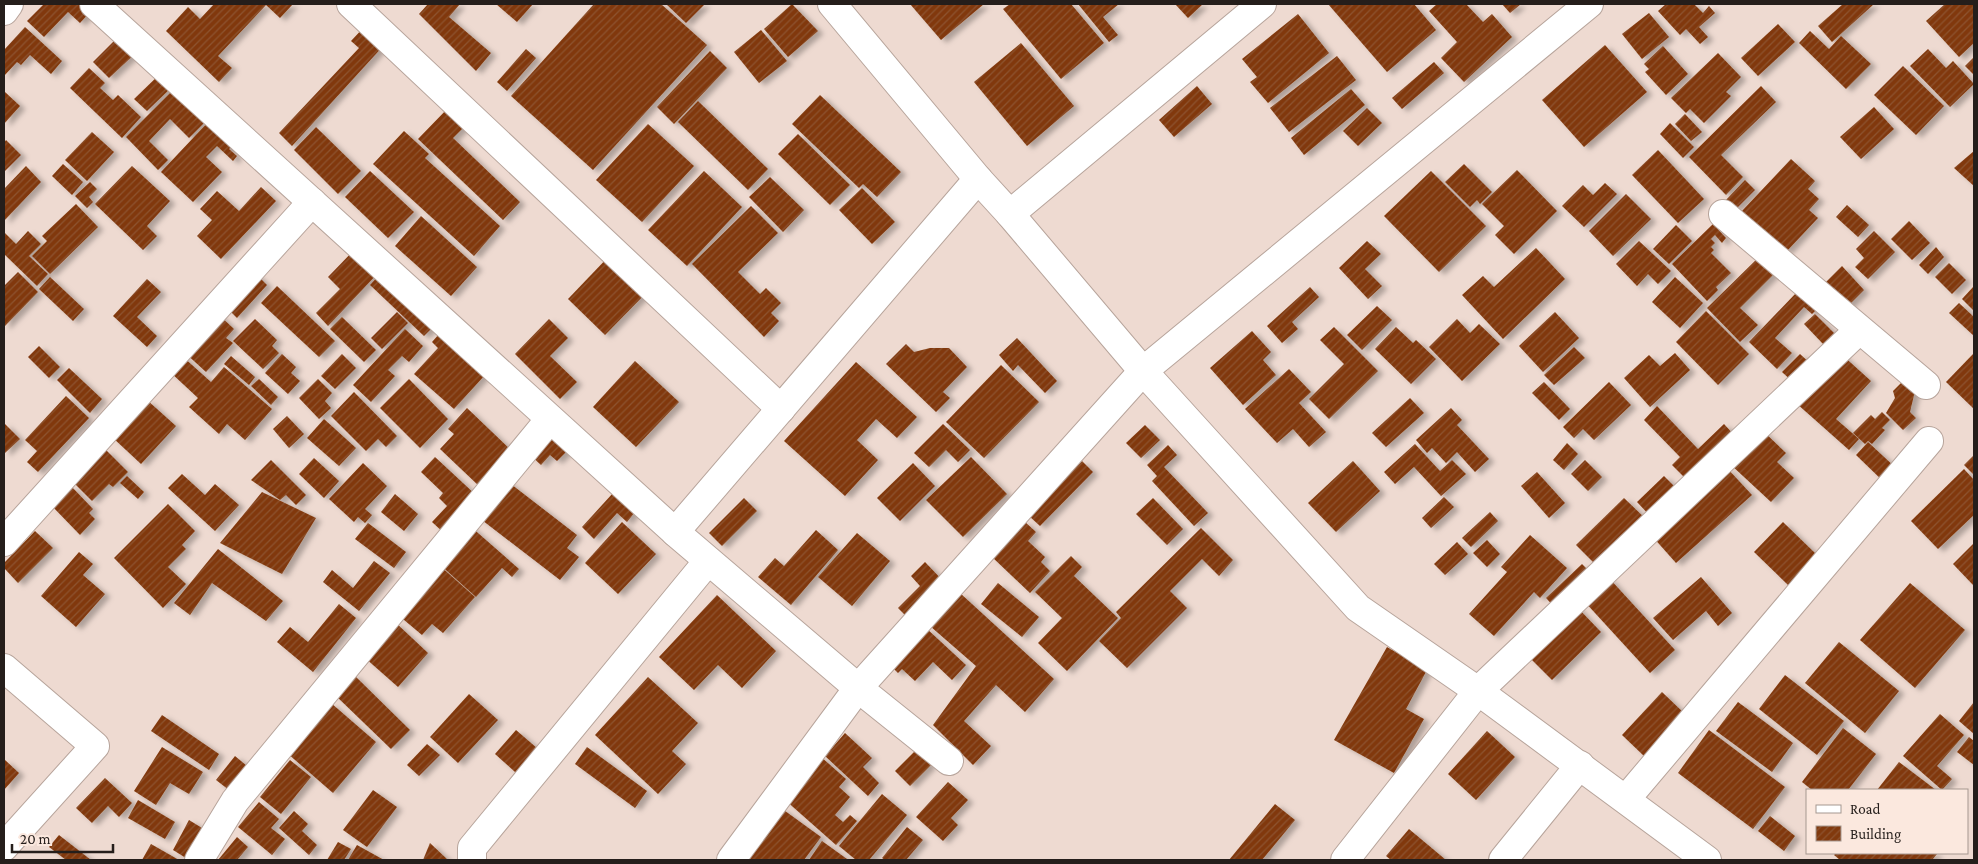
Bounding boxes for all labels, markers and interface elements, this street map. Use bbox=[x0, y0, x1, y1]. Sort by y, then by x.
legend bbox=[1806, 789, 1968, 854]
text: Road bbox=[1850, 801, 1881, 817]
scale bar bbox=[12, 822, 114, 854]
text: Building bbox=[1850, 826, 1901, 843]
text: 20 m bbox=[20, 831, 51, 847]

